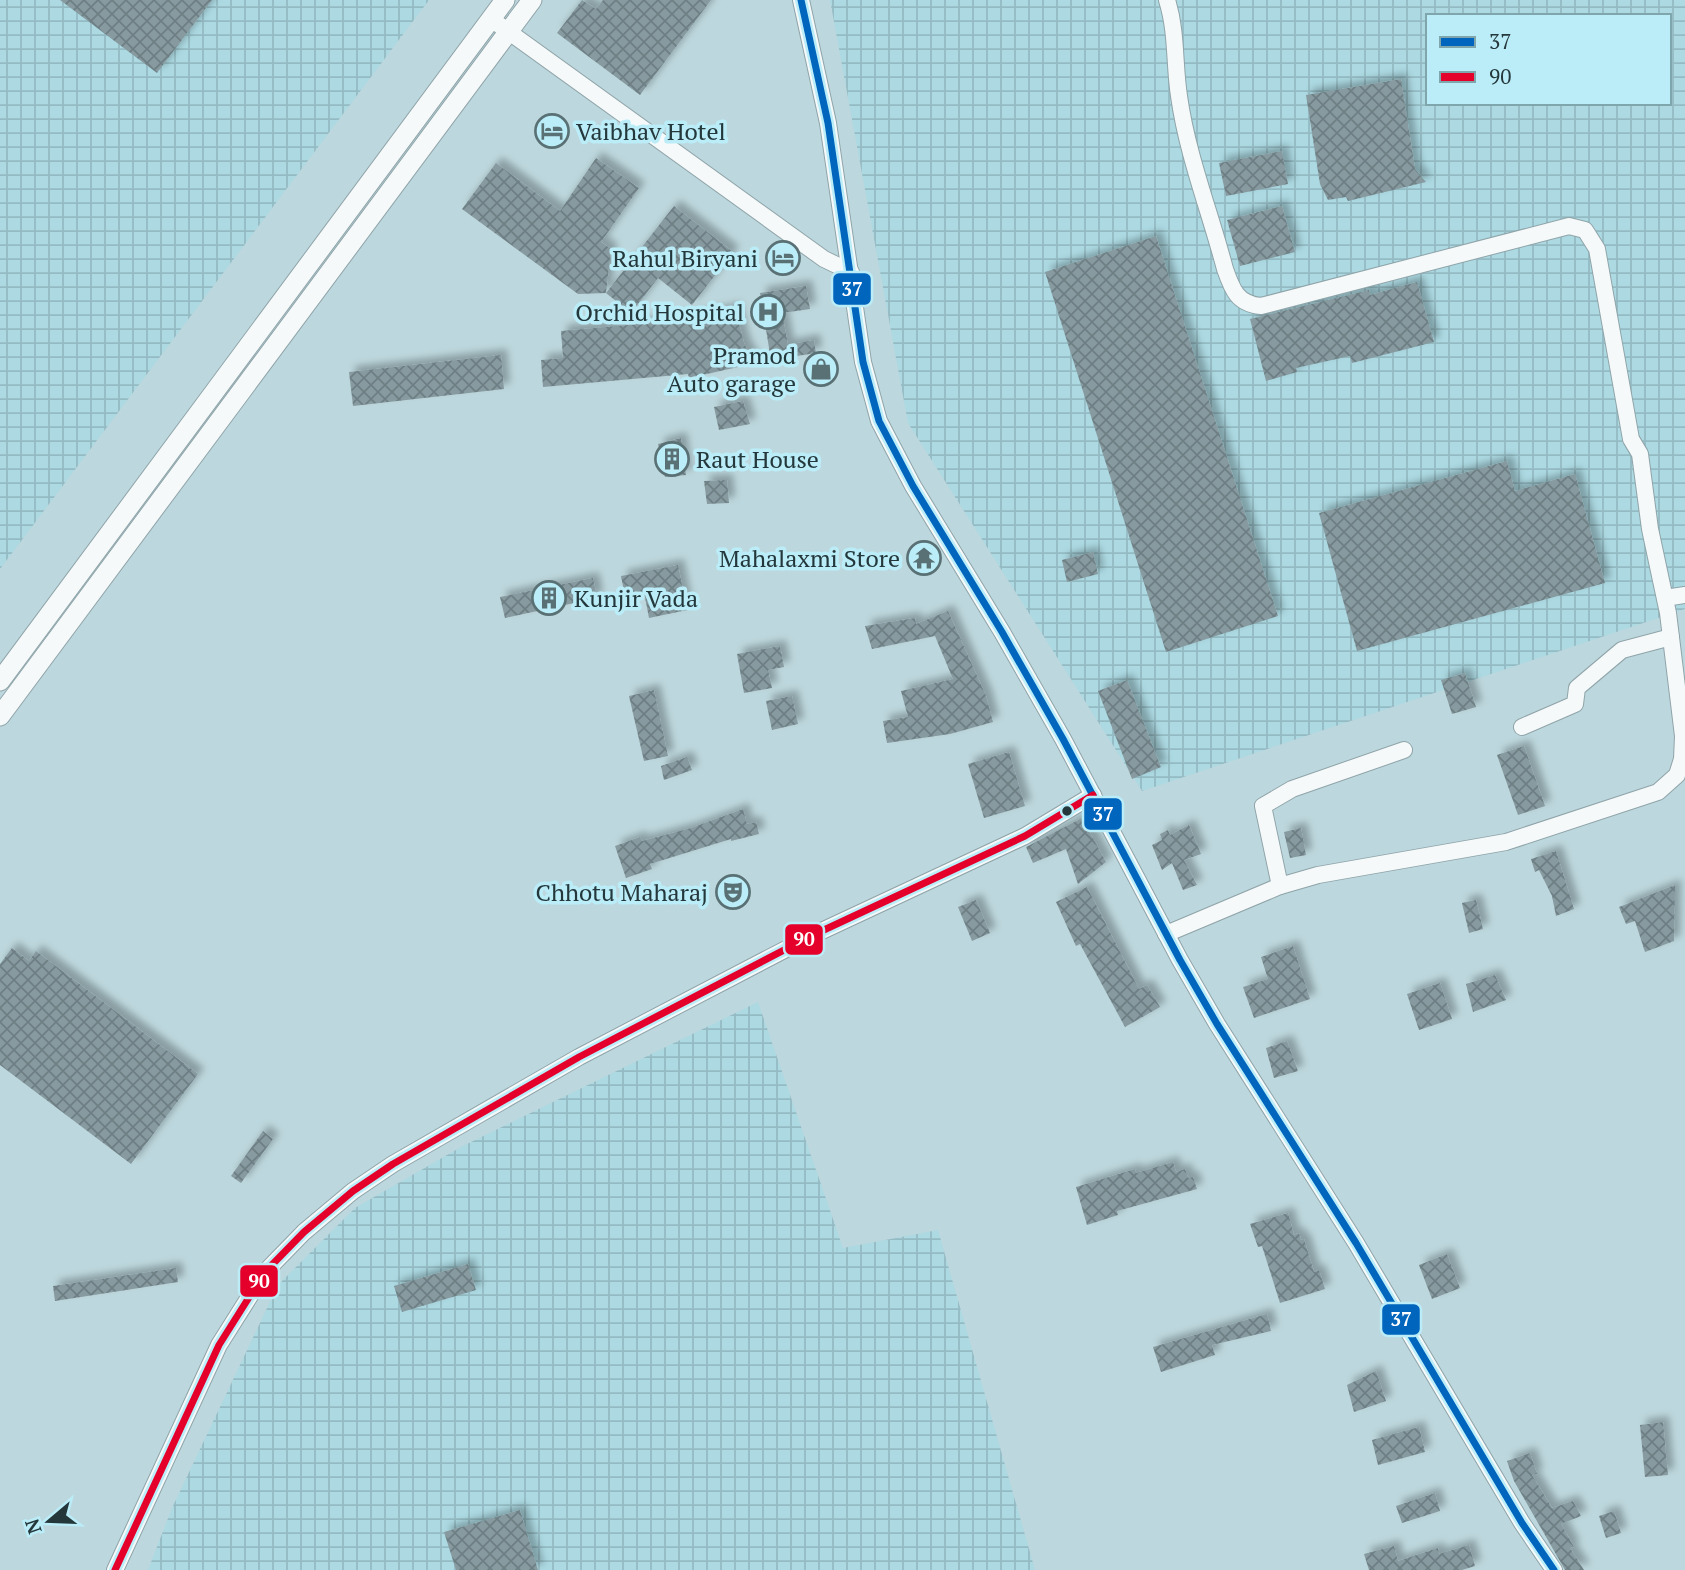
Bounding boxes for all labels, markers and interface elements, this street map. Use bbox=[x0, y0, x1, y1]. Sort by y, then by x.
legend bbox=[1426, 14, 1671, 105]
text: 37 bbox=[1489, 27, 1511, 55]
text: 90 bbox=[1489, 62, 1511, 90]
hotel icon: Vaibhav Hotel bbox=[533, 112, 571, 150]
place label: Vaibhav Hotel bbox=[576, 115, 726, 147]
hotel icon: Rahul Biryani bbox=[764, 239, 802, 277]
place label: Rahul Biryani bbox=[612, 242, 758, 274]
line badge: 37 bbox=[832, 272, 872, 306]
text: 37 bbox=[841, 276, 863, 301]
hospital icon: Orchid Hospital bbox=[749, 293, 787, 331]
place label: Orchid Hospital bbox=[575, 296, 744, 328]
place label: Pramod Auto garage bbox=[667, 339, 796, 399]
shop icon: Pramod Auto garage bbox=[802, 350, 840, 388]
building icon: Raut House bbox=[653, 440, 691, 478]
place label: Raut House bbox=[696, 443, 819, 475]
temple icon: Mahalaxmi Store bbox=[905, 539, 943, 577]
place label: Mahalaxmi Store bbox=[719, 542, 900, 574]
building icon: Kunjir Vada bbox=[530, 579, 568, 617]
place label: Kunjir Vada bbox=[574, 582, 698, 614]
line badge: 37 bbox=[1083, 797, 1123, 831]
text: 37 bbox=[1092, 801, 1114, 826]
unlabelled marker bbox=[1060, 804, 1074, 818]
theatre icon: Chhotu Maharaj bbox=[714, 873, 752, 911]
place label: Chhotu Maharaj bbox=[535, 876, 708, 908]
line badge: 90 bbox=[784, 923, 824, 956]
text: 90 bbox=[793, 926, 815, 951]
line badge: 90 bbox=[239, 1264, 279, 1298]
text: 90 bbox=[248, 1268, 270, 1293]
line badge: 37 bbox=[1381, 1303, 1421, 1336]
text: 37 bbox=[1390, 1306, 1412, 1331]
north arrow bbox=[14, 1486, 84, 1556]
text: N bbox=[18, 1515, 47, 1538]

